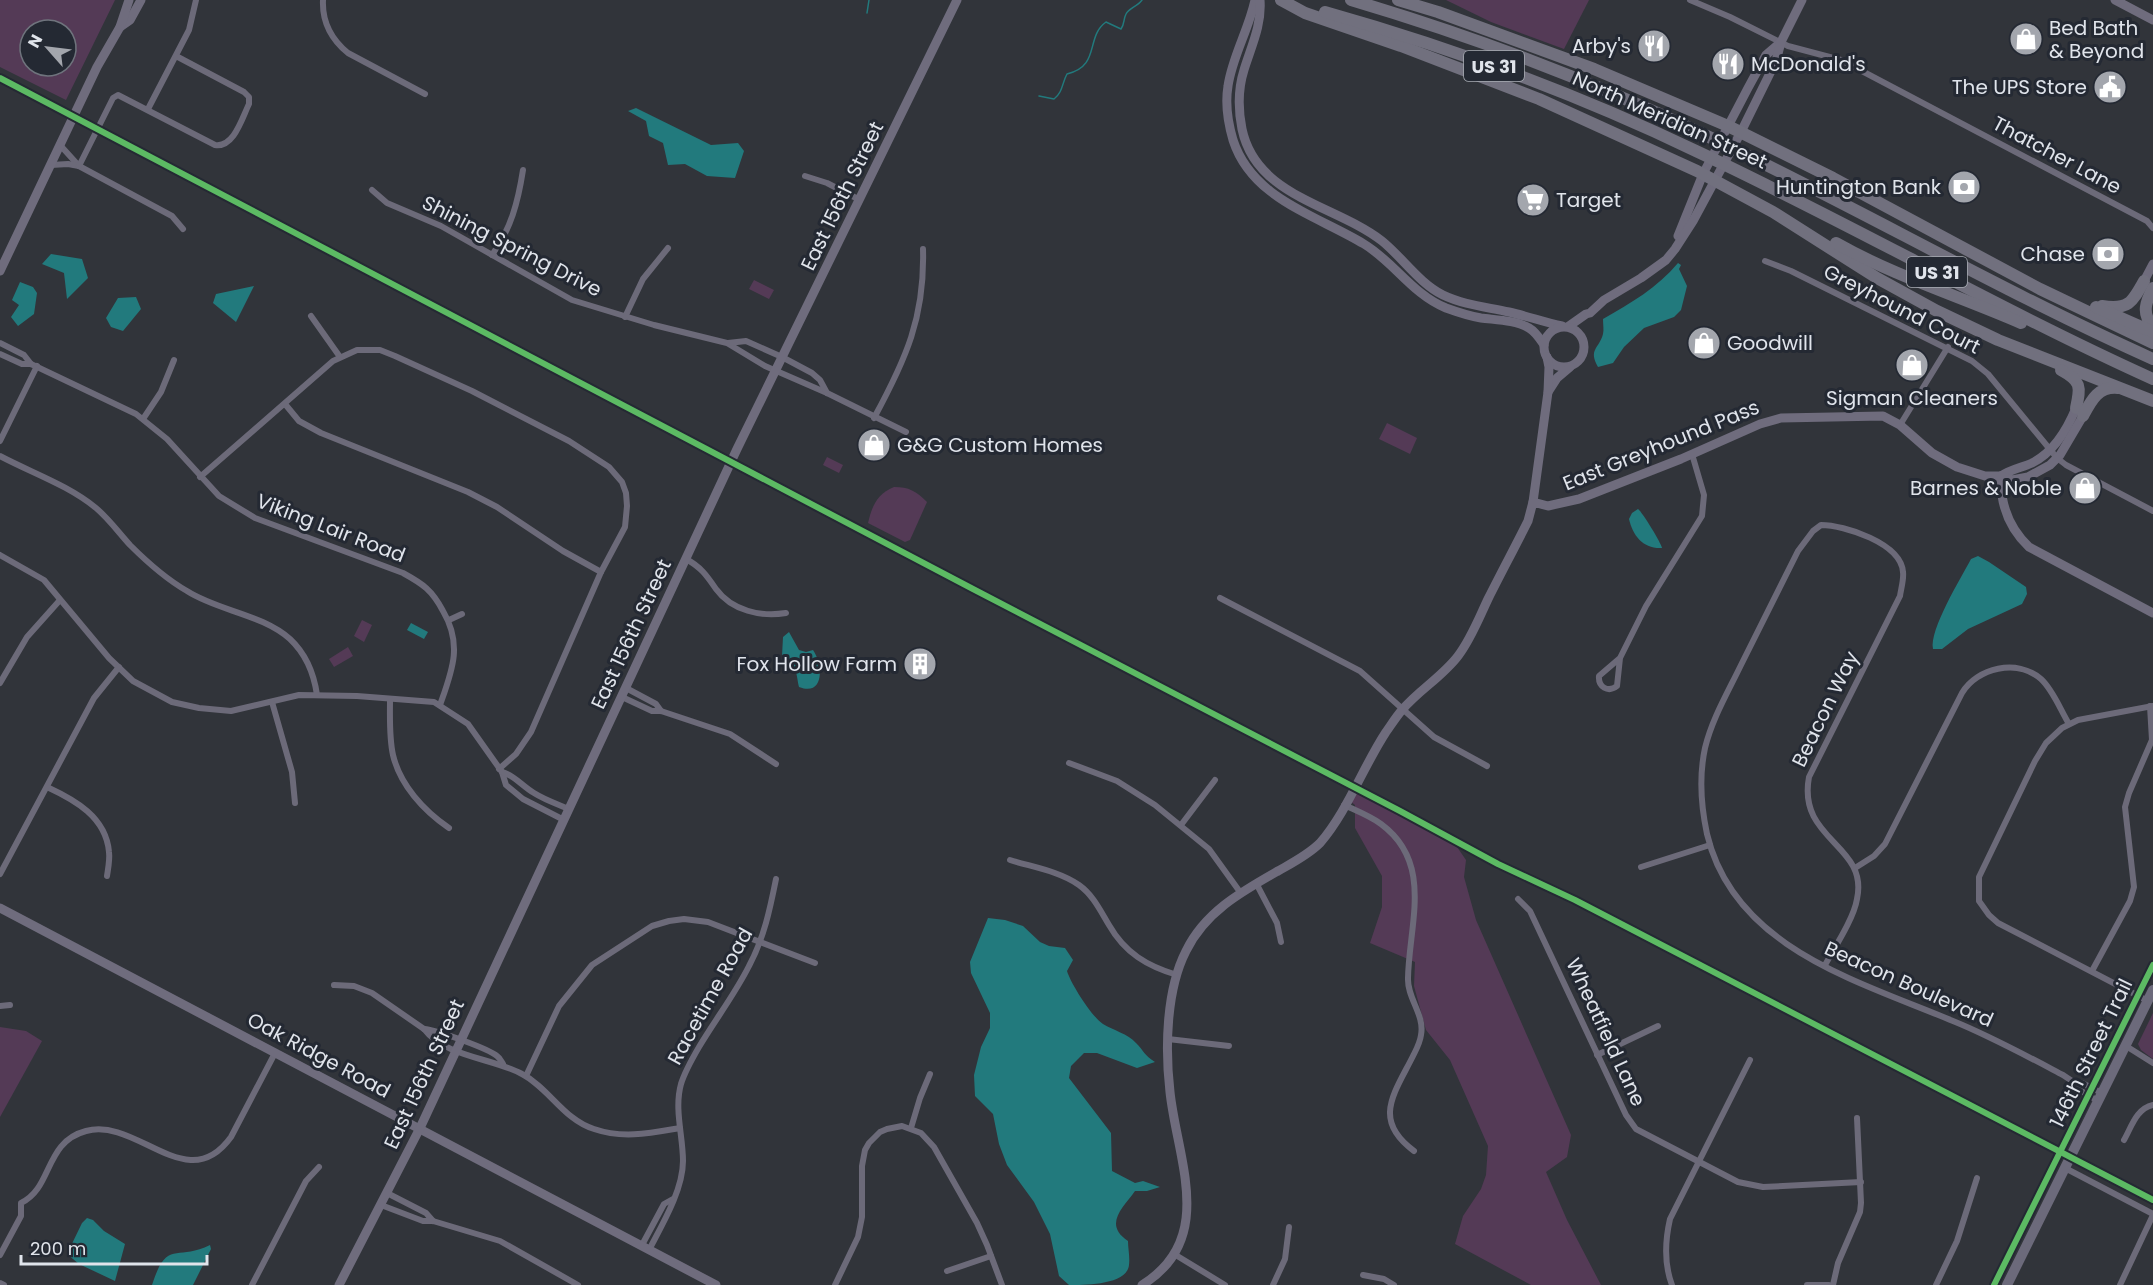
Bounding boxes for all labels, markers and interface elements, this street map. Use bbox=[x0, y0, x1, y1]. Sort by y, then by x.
place label: Bed Bath & Beyond bbox=[2049, 14, 2144, 65]
north arrow bbox=[18, 18, 78, 78]
shop icon: Bed Bath & Beyond bbox=[2008, 21, 2044, 57]
restaurant icon: Arby's bbox=[1636, 28, 1672, 64]
text: N bbox=[22, 30, 48, 52]
place label: Arby's bbox=[1572, 32, 1631, 60]
restaurant icon: McDonald's bbox=[1710, 46, 1746, 82]
place label: McDonald's bbox=[1751, 50, 1866, 78]
road number: US 31 bbox=[1464, 51, 1524, 81]
street label: North Meridian Street bbox=[1568, 64, 1772, 176]
public building icon: The UPS Store bbox=[2092, 69, 2128, 105]
place label: The UPS Store bbox=[1952, 73, 2087, 101]
street label: Thatcher Lane bbox=[1988, 109, 2126, 201]
street label: East 156th Street bbox=[794, 117, 890, 275]
bank icon: Huntington Bank bbox=[1946, 169, 1982, 205]
place label: Huntington Bank bbox=[1776, 173, 1942, 201]
supermarket icon: Target bbox=[1515, 182, 1551, 218]
place label: Target bbox=[1556, 186, 1621, 214]
street label: Shining Spring Drive bbox=[417, 189, 607, 303]
bank icon: Chase bbox=[2090, 236, 2126, 272]
place label: Chase bbox=[2020, 240, 2085, 268]
street label: Greyhound Court bbox=[1819, 257, 1985, 361]
road number: US 31 bbox=[1907, 257, 1967, 287]
shop icon: Goodwill bbox=[1686, 325, 1722, 361]
place label: Goodwill bbox=[1727, 329, 1813, 357]
shop icon: Sigman Cleaners bbox=[1894, 347, 1930, 383]
place label: Sigman Cleaners bbox=[1826, 384, 1998, 412]
street label: East Greyhound Pass bbox=[1559, 393, 1763, 497]
shop icon: G&G Custom Homes bbox=[856, 427, 892, 463]
place label: G&G Custom Homes bbox=[897, 431, 1103, 459]
shop icon: Barnes & Noble bbox=[2067, 470, 2103, 506]
place label: Barnes & Noble bbox=[1910, 474, 2062, 502]
street label: Viking Lair Road bbox=[253, 487, 409, 569]
street label: East 156th Street bbox=[584, 554, 678, 714]
building icon: Fox Hollow Farm bbox=[902, 646, 938, 682]
street label: Beacon Way bbox=[1785, 646, 1865, 772]
place label: Fox Hollow Farm bbox=[737, 650, 897, 678]
street label: Racetime Road bbox=[661, 922, 759, 1070]
street label: Beacon Boulevard bbox=[1820, 934, 1998, 1034]
street label: Wheatfield Lane bbox=[1559, 953, 1653, 1111]
street label: 146th Street Trail bbox=[2043, 974, 2139, 1132]
street label: East 156th Street bbox=[377, 994, 471, 1154]
street label: Oak Ridge Road bbox=[242, 1005, 396, 1105]
scale bar bbox=[21, 1228, 207, 1266]
text: 200 m bbox=[30, 1236, 86, 1261]

